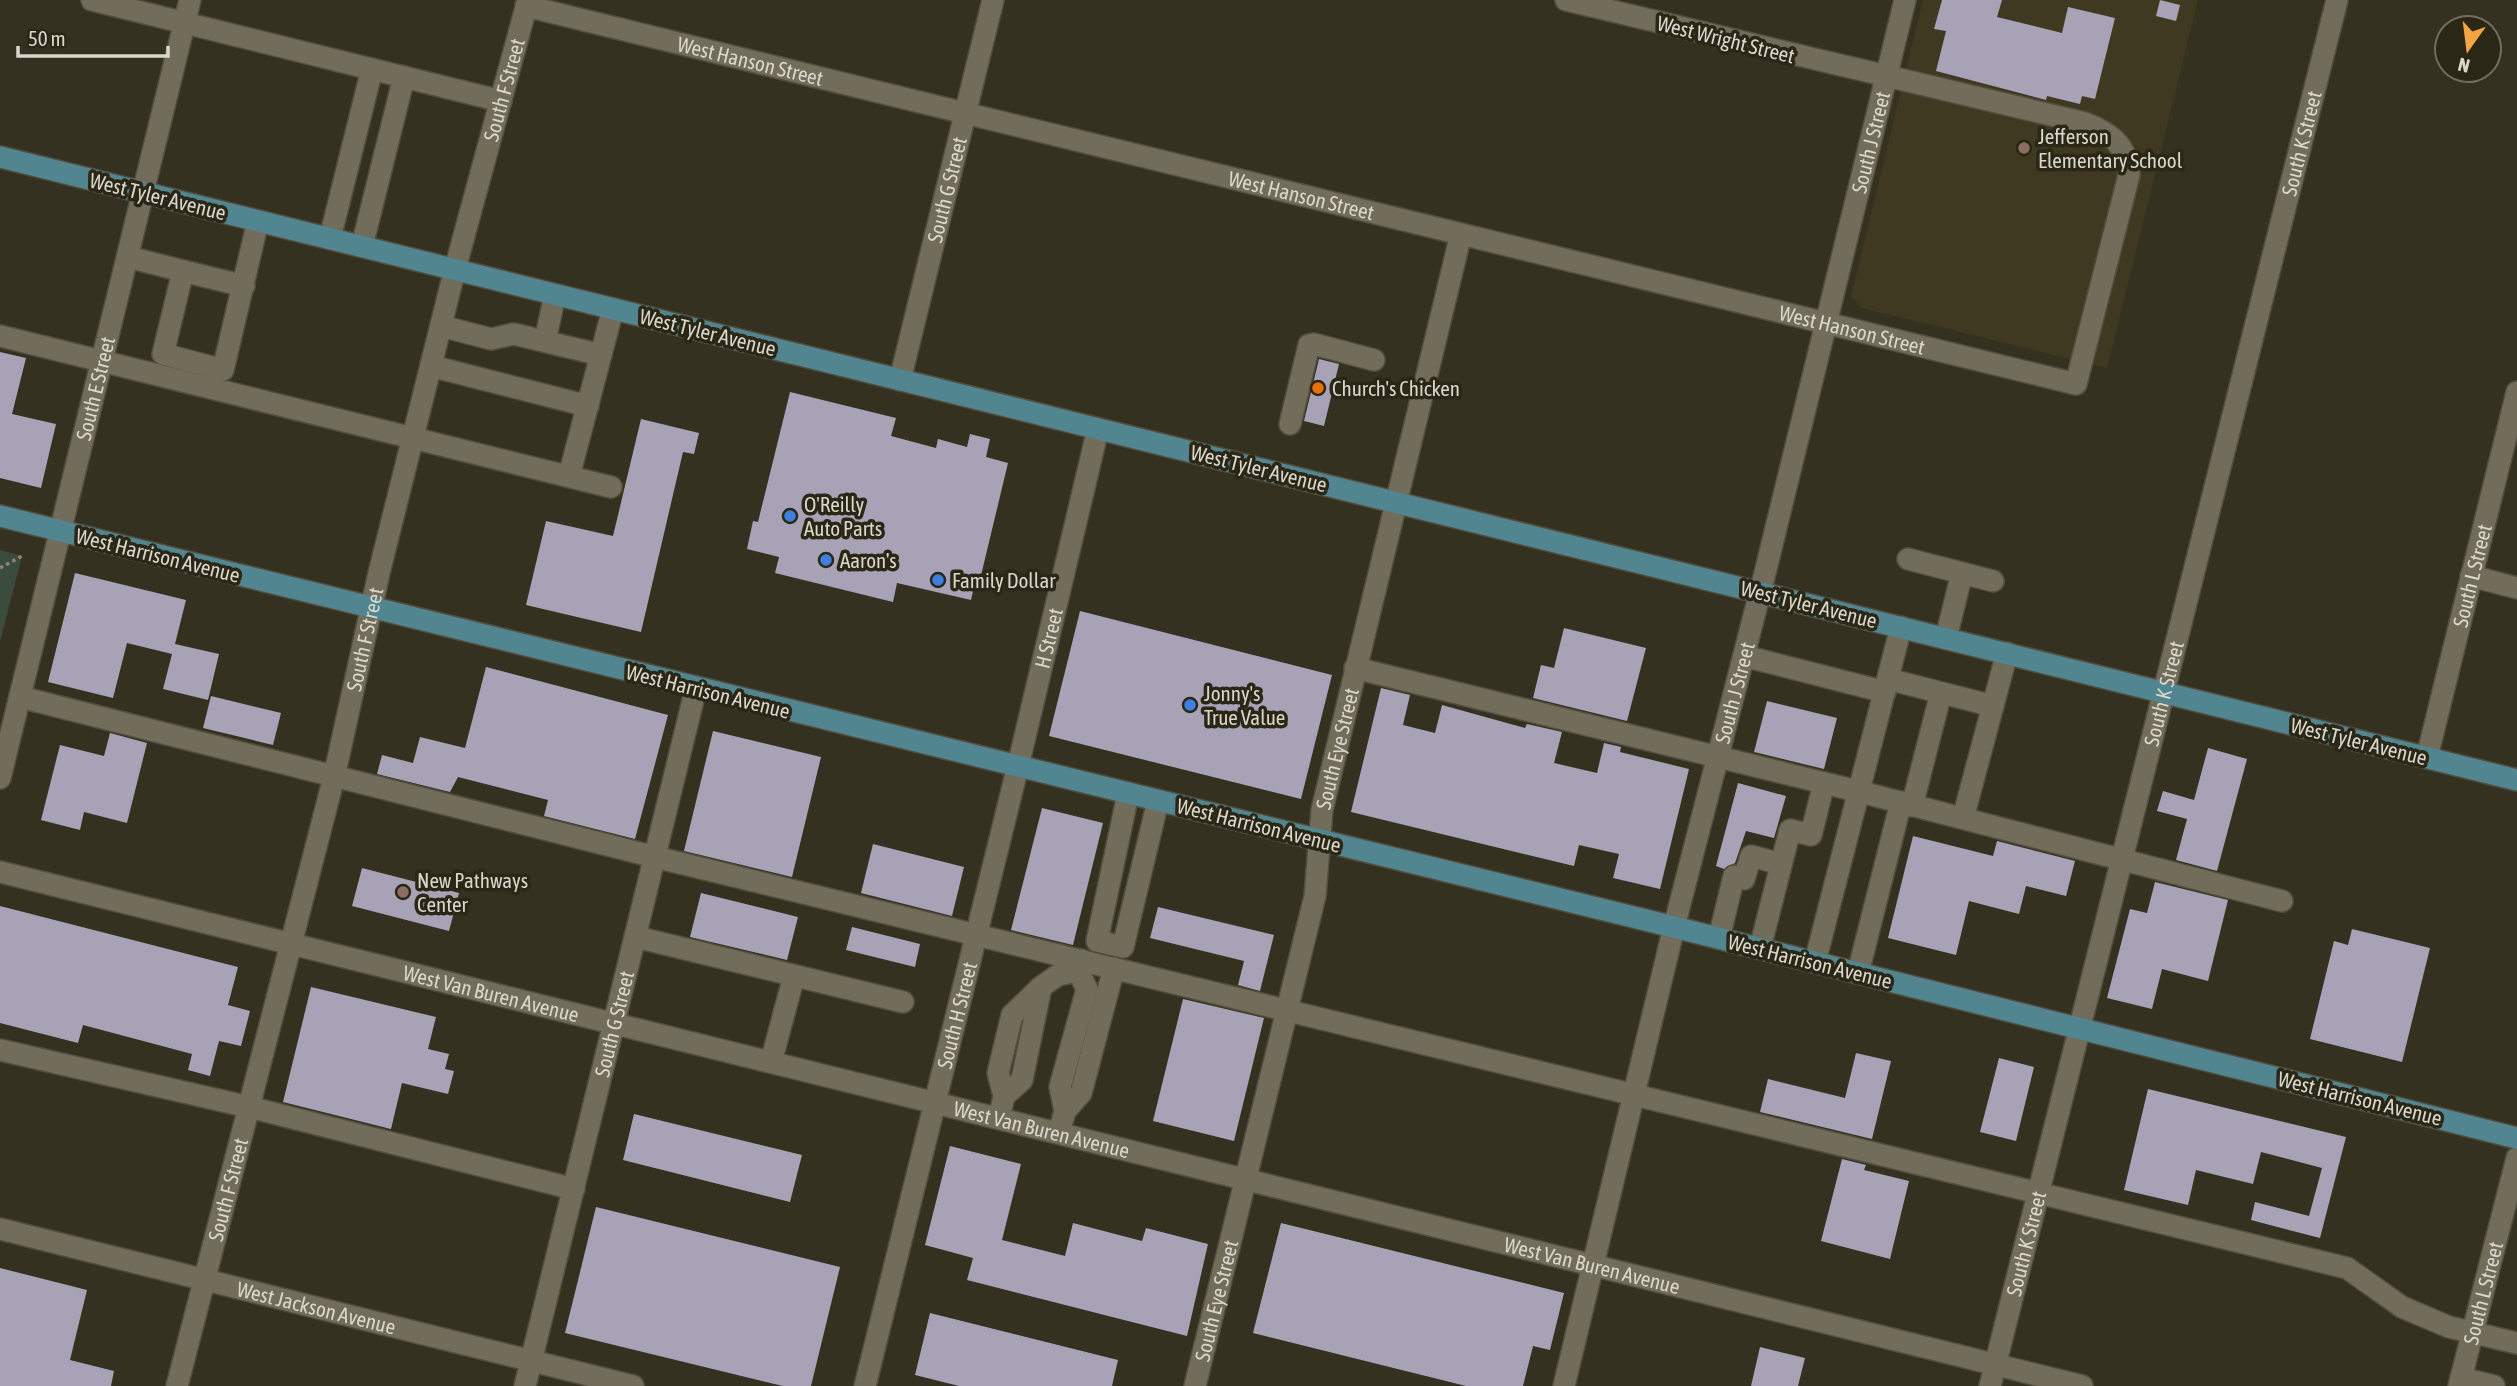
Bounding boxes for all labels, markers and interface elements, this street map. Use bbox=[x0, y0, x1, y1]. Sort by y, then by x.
street label: West Wright Street bbox=[1655, 10, 1797, 68]
scale bar bbox=[18, 14, 168, 58]
north arrow bbox=[2433, 14, 2503, 84]
text: 50 m bbox=[28, 26, 66, 50]
street label: West Hanson Street bbox=[675, 31, 826, 90]
street label: South F Street bbox=[478, 36, 529, 144]
text: N bbox=[2456, 53, 2472, 78]
street label: South K Street bbox=[2276, 88, 2326, 198]
street label: South J Street bbox=[1846, 89, 1894, 195]
place label: Jefferson Elementary School bbox=[2038, 124, 2183, 172]
street label: South G Street bbox=[922, 134, 971, 245]
marker: Jefferson Elementary School bbox=[2016, 140, 2032, 156]
street label: West Hanson Street bbox=[1226, 166, 1377, 224]
street label: West Tyler Avenue bbox=[87, 167, 229, 225]
street label: West Hanson Street bbox=[1777, 300, 1927, 359]
street label: West Tyler Avenue bbox=[637, 303, 779, 361]
street label: South E Street bbox=[71, 334, 119, 443]
place label: Church's Chicken bbox=[1332, 376, 1460, 400]
marker: Church's Chicken bbox=[1310, 380, 1326, 396]
street label: West Tyler Avenue bbox=[1188, 439, 1330, 497]
place label: O'Reilly Auto Parts bbox=[804, 492, 882, 540]
marker: O'Reilly Auto Parts bbox=[782, 508, 798, 524]
street label: South L Street bbox=[2448, 522, 2496, 629]
street label: West Harrison Avenue bbox=[74, 523, 242, 587]
place label: Aaron's bbox=[840, 548, 897, 572]
marker: Aaron's bbox=[818, 552, 834, 568]
place label: Family Dollar bbox=[952, 568, 1056, 592]
marker: Family Dollar bbox=[930, 572, 946, 588]
street label: West Tyler Avenue bbox=[1738, 575, 1880, 633]
street label: South F Street bbox=[341, 585, 387, 693]
street label: H Street bbox=[1030, 606, 1067, 671]
street label: South K Street bbox=[2139, 638, 2188, 748]
street label: South J Street bbox=[1710, 639, 1759, 746]
street label: West Harrison Avenue bbox=[624, 659, 792, 723]
place label: Jonny's True Value bbox=[1204, 681, 1285, 729]
street label: South Eye Street bbox=[1311, 685, 1363, 812]
marker: Jonny's True Value bbox=[1182, 697, 1198, 713]
street label: West Tyler Avenue bbox=[2288, 712, 2430, 770]
street label: West Harrison Avenue bbox=[1175, 793, 1343, 857]
place label: New Pathways Center bbox=[417, 868, 528, 916]
marker: New Pathways Center bbox=[395, 884, 411, 900]
street label: West Harrison Avenue bbox=[1726, 929, 1894, 993]
street label: South H Street bbox=[932, 959, 981, 1071]
street label: West Van Buren Avenue bbox=[401, 960, 582, 1027]
street label: South G Street bbox=[589, 968, 638, 1079]
street label: West Harrison Avenue bbox=[2276, 1066, 2444, 1130]
street label: West Van Buren Avenue bbox=[951, 1096, 1132, 1162]
street label: South F Street bbox=[203, 1135, 252, 1244]
street label: South K Street bbox=[2001, 1188, 2050, 1298]
street label: West Van Buren Avenue bbox=[1502, 1232, 1683, 1298]
street label: South Eye Street bbox=[1190, 1237, 1242, 1364]
street label: South L Street bbox=[2458, 1239, 2507, 1347]
street label: West Jackson Avenue bbox=[235, 1276, 398, 1339]

